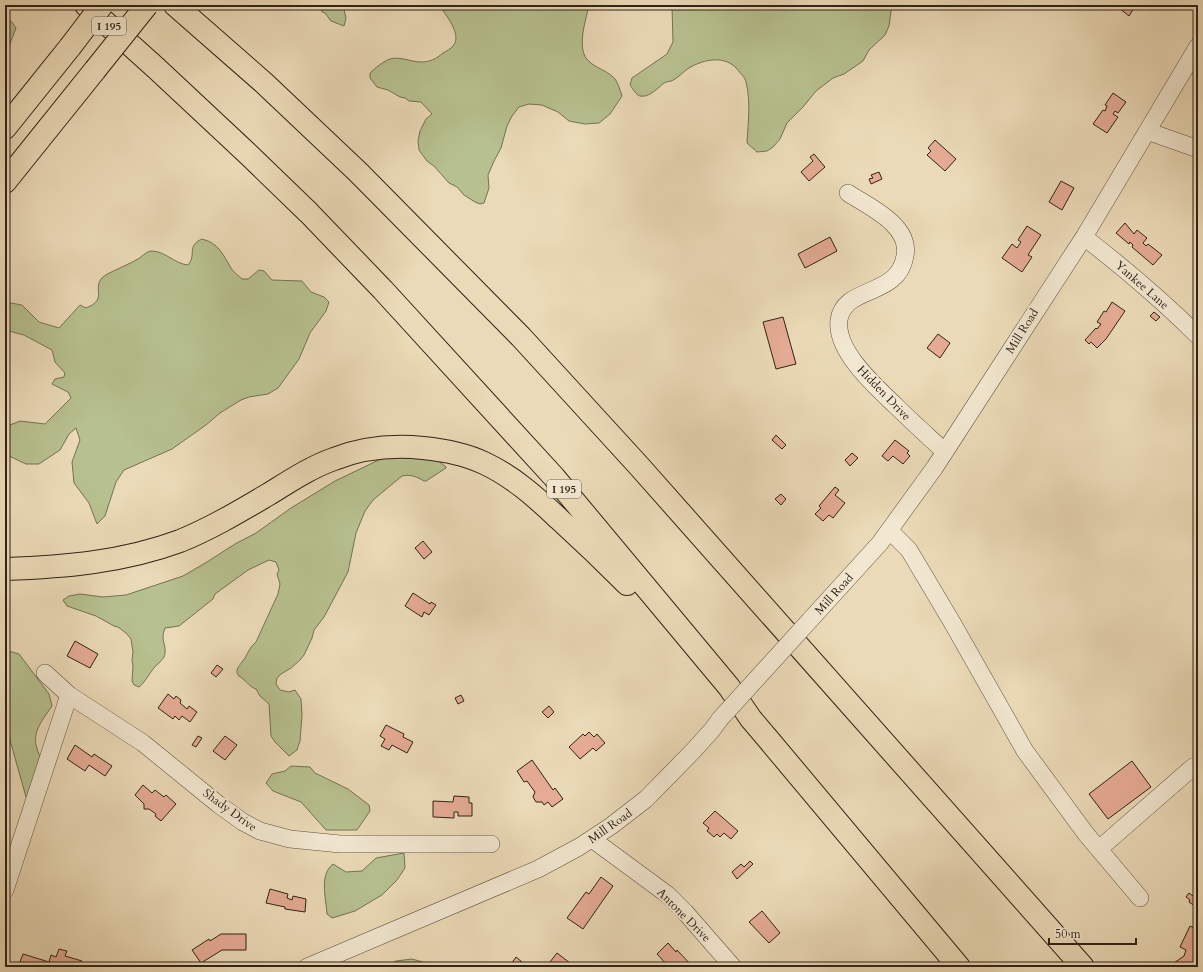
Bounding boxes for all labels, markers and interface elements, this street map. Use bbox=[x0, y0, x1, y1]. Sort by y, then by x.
road number: I 195 bbox=[92, 17, 126, 35]
street label: Yankee Lane bbox=[1112, 257, 1172, 313]
street label: Mill Road bbox=[1002, 305, 1042, 357]
street label: Hidden Drive bbox=[854, 362, 914, 424]
road number: I 195 bbox=[547, 480, 581, 498]
street label: Mill Road bbox=[811, 569, 857, 618]
street label: Shady Drive bbox=[200, 785, 260, 835]
street label: Mill Road bbox=[585, 805, 636, 847]
street label: Antone Drive bbox=[654, 885, 714, 945]
scale bar bbox=[1049, 920, 1136, 946]
text: 50 m bbox=[1055, 926, 1082, 942]

